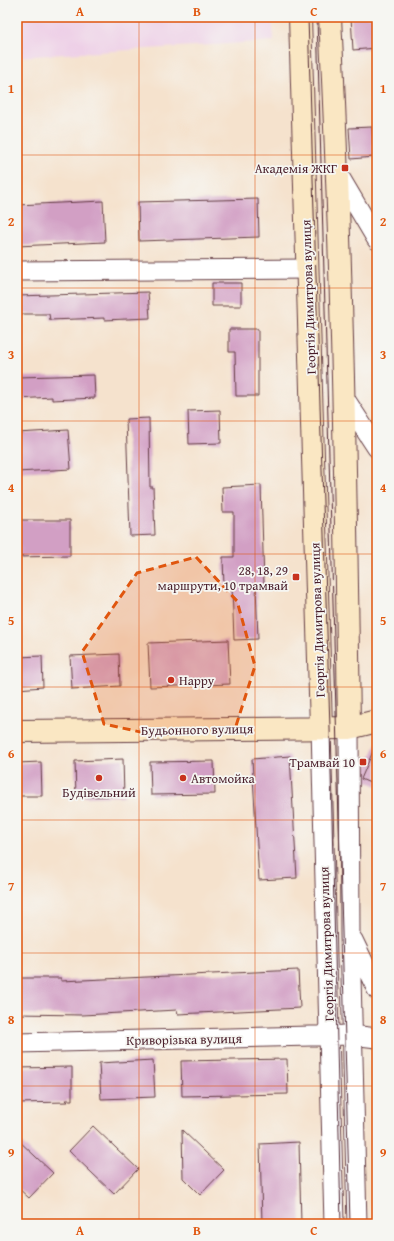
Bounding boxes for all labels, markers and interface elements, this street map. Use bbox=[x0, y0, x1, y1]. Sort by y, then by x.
text: A bbox=[76, 2, 85, 21]
text: B bbox=[193, 2, 201, 21]
text: C bbox=[310, 2, 318, 21]
text: 1 bbox=[8, 79, 14, 98]
text: 1 bbox=[380, 79, 386, 98]
place label: Академія ЖКГ bbox=[255, 159, 338, 178]
marker: Академія ЖКГ bbox=[340, 163, 350, 173]
text: 2 bbox=[8, 212, 15, 231]
text: 2 bbox=[380, 212, 387, 231]
street label: Георгія Димитрова вулиця bbox=[296, 219, 321, 375]
text: 3 bbox=[8, 345, 14, 364]
text: 3 bbox=[380, 345, 386, 364]
text: 4 bbox=[8, 478, 15, 497]
text: 4 bbox=[380, 478, 387, 497]
street label: Георгія Димитрова вулиця bbox=[305, 542, 330, 698]
place label: 28, 18, 29 маршрути, 10 трамвай bbox=[158, 561, 288, 595]
marker: 28, 18, 29 маршрути, 10 трамвай bbox=[291, 572, 301, 582]
text: 5 bbox=[8, 611, 15, 630]
text: 5 bbox=[380, 611, 387, 630]
place label: Happy bbox=[179, 671, 215, 690]
marker: Happy bbox=[166, 675, 176, 685]
street label: Будьонного вулиця bbox=[141, 719, 254, 740]
text: 6 bbox=[8, 744, 15, 763]
text: 6 bbox=[380, 744, 387, 763]
place label: Трамвай 10 bbox=[290, 753, 355, 772]
marker: Трамвай 10 bbox=[358, 757, 368, 767]
place label: Автомойка bbox=[191, 769, 256, 788]
marker: Будівельний bbox=[94, 773, 104, 783]
marker: Автомойка bbox=[178, 773, 188, 783]
place label: Будівельний bbox=[62, 783, 136, 802]
street label: Георгія Димитрова вулиця bbox=[314, 866, 339, 1022]
text: 7 bbox=[8, 877, 15, 896]
text: 7 bbox=[380, 877, 387, 896]
text: 8 bbox=[8, 1010, 15, 1029]
text: 8 bbox=[380, 1010, 387, 1029]
street label: Криворізька вулиця bbox=[126, 1029, 242, 1050]
text: 9 bbox=[8, 1143, 15, 1162]
text: 9 bbox=[380, 1143, 387, 1162]
text: A bbox=[76, 1221, 85, 1240]
text: B bbox=[193, 1221, 201, 1240]
text: C bbox=[310, 1221, 318, 1240]

